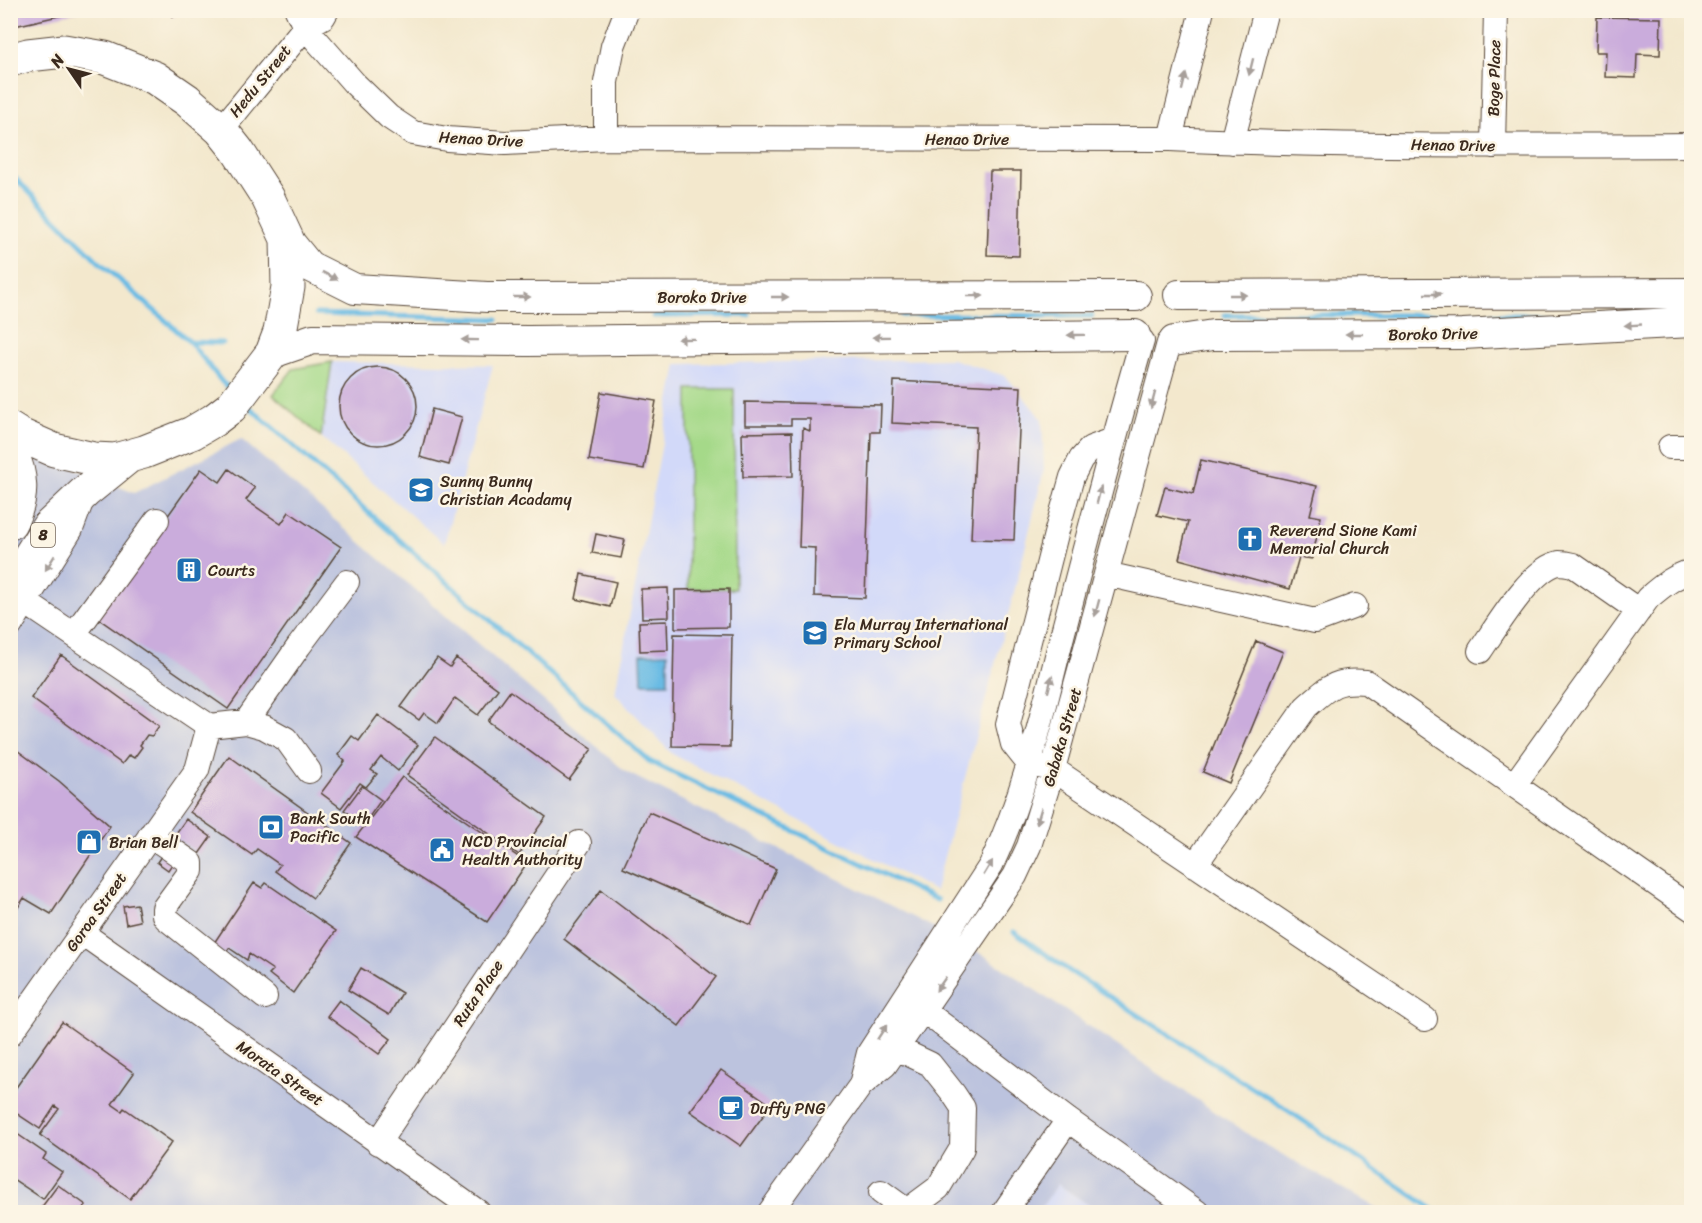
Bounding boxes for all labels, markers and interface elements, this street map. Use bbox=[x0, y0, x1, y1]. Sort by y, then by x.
street label: Hedu Street bbox=[221, 38, 299, 124]
north arrow bbox=[39, 39, 99, 99]
street label: Boge Place bbox=[1479, 39, 1509, 117]
text: N bbox=[41, 47, 73, 74]
one-way arrow bbox=[1246, 58, 1256, 76]
one-way arrow bbox=[1180, 73, 1190, 92]
street label: Henao Drive bbox=[438, 122, 524, 156]
street label: Henao Drive bbox=[925, 125, 1009, 154]
street label: Henao Drive bbox=[1411, 130, 1495, 160]
one-way arrow bbox=[321, 272, 338, 281]
street label: Boroko Drive bbox=[657, 283, 747, 312]
one-way arrow bbox=[1423, 289, 1442, 299]
one-way arrow bbox=[1228, 290, 1247, 300]
one-way arrow bbox=[965, 291, 984, 301]
one-way arrow bbox=[512, 292, 531, 302]
one-way arrow bbox=[770, 292, 789, 302]
street label: Boroko Drive bbox=[1388, 319, 1478, 349]
one-way arrow bbox=[1624, 321, 1643, 330]
one-way arrow bbox=[1345, 330, 1364, 339]
one-way arrow bbox=[1067, 331, 1086, 340]
one-way arrow bbox=[872, 332, 891, 342]
one-way arrow bbox=[677, 334, 696, 344]
one-way arrow bbox=[461, 335, 480, 345]
one-way arrow bbox=[1147, 391, 1157, 409]
place label: Sunny Bunny Christian Acadamy bbox=[440, 467, 572, 514]
school or university icon: Sunny Bunny Christian Acadamy bbox=[406, 475, 436, 505]
one-way arrow bbox=[1094, 486, 1104, 504]
place label: Reverend Sione Kami Memorial Church bbox=[1270, 516, 1417, 563]
road number: 8 bbox=[31, 523, 55, 547]
church icon: Reverend Sione Kami Memorial Church bbox=[1235, 524, 1265, 554]
one-way arrow bbox=[44, 555, 55, 571]
building icon: Courts bbox=[174, 555, 204, 585]
place label: Courts bbox=[208, 556, 255, 585]
one-way arrow bbox=[1091, 599, 1101, 617]
place label: Ela Murray International Primary School bbox=[834, 610, 1008, 657]
school or university icon: Ela Murray International Primary School bbox=[800, 618, 830, 648]
one-way arrow bbox=[1045, 675, 1055, 693]
street label: Gabaka Street bbox=[1034, 684, 1090, 790]
place label: Bank South Pacific bbox=[290, 804, 371, 851]
one-way arrow bbox=[1034, 807, 1043, 825]
bank icon: Bank South Pacific bbox=[256, 812, 286, 842]
shop icon: Brian Bell bbox=[74, 827, 104, 857]
place label: NCD Provincial Health Authority bbox=[462, 827, 583, 874]
place label: Brian Bell bbox=[109, 828, 178, 857]
public building icon: NCD Provincial Health Authority bbox=[427, 835, 457, 865]
one-way arrow bbox=[983, 860, 994, 876]
street label: Goroa Street bbox=[58, 866, 134, 958]
street label: Ruta Place bbox=[445, 954, 511, 1032]
one-way arrow bbox=[935, 975, 947, 991]
one-way arrow bbox=[876, 1024, 887, 1040]
street label: Morata Street bbox=[230, 1032, 330, 1114]
cafe icon: Duffy PNG bbox=[716, 1093, 746, 1123]
place label: Duffy PNG bbox=[750, 1094, 825, 1123]

